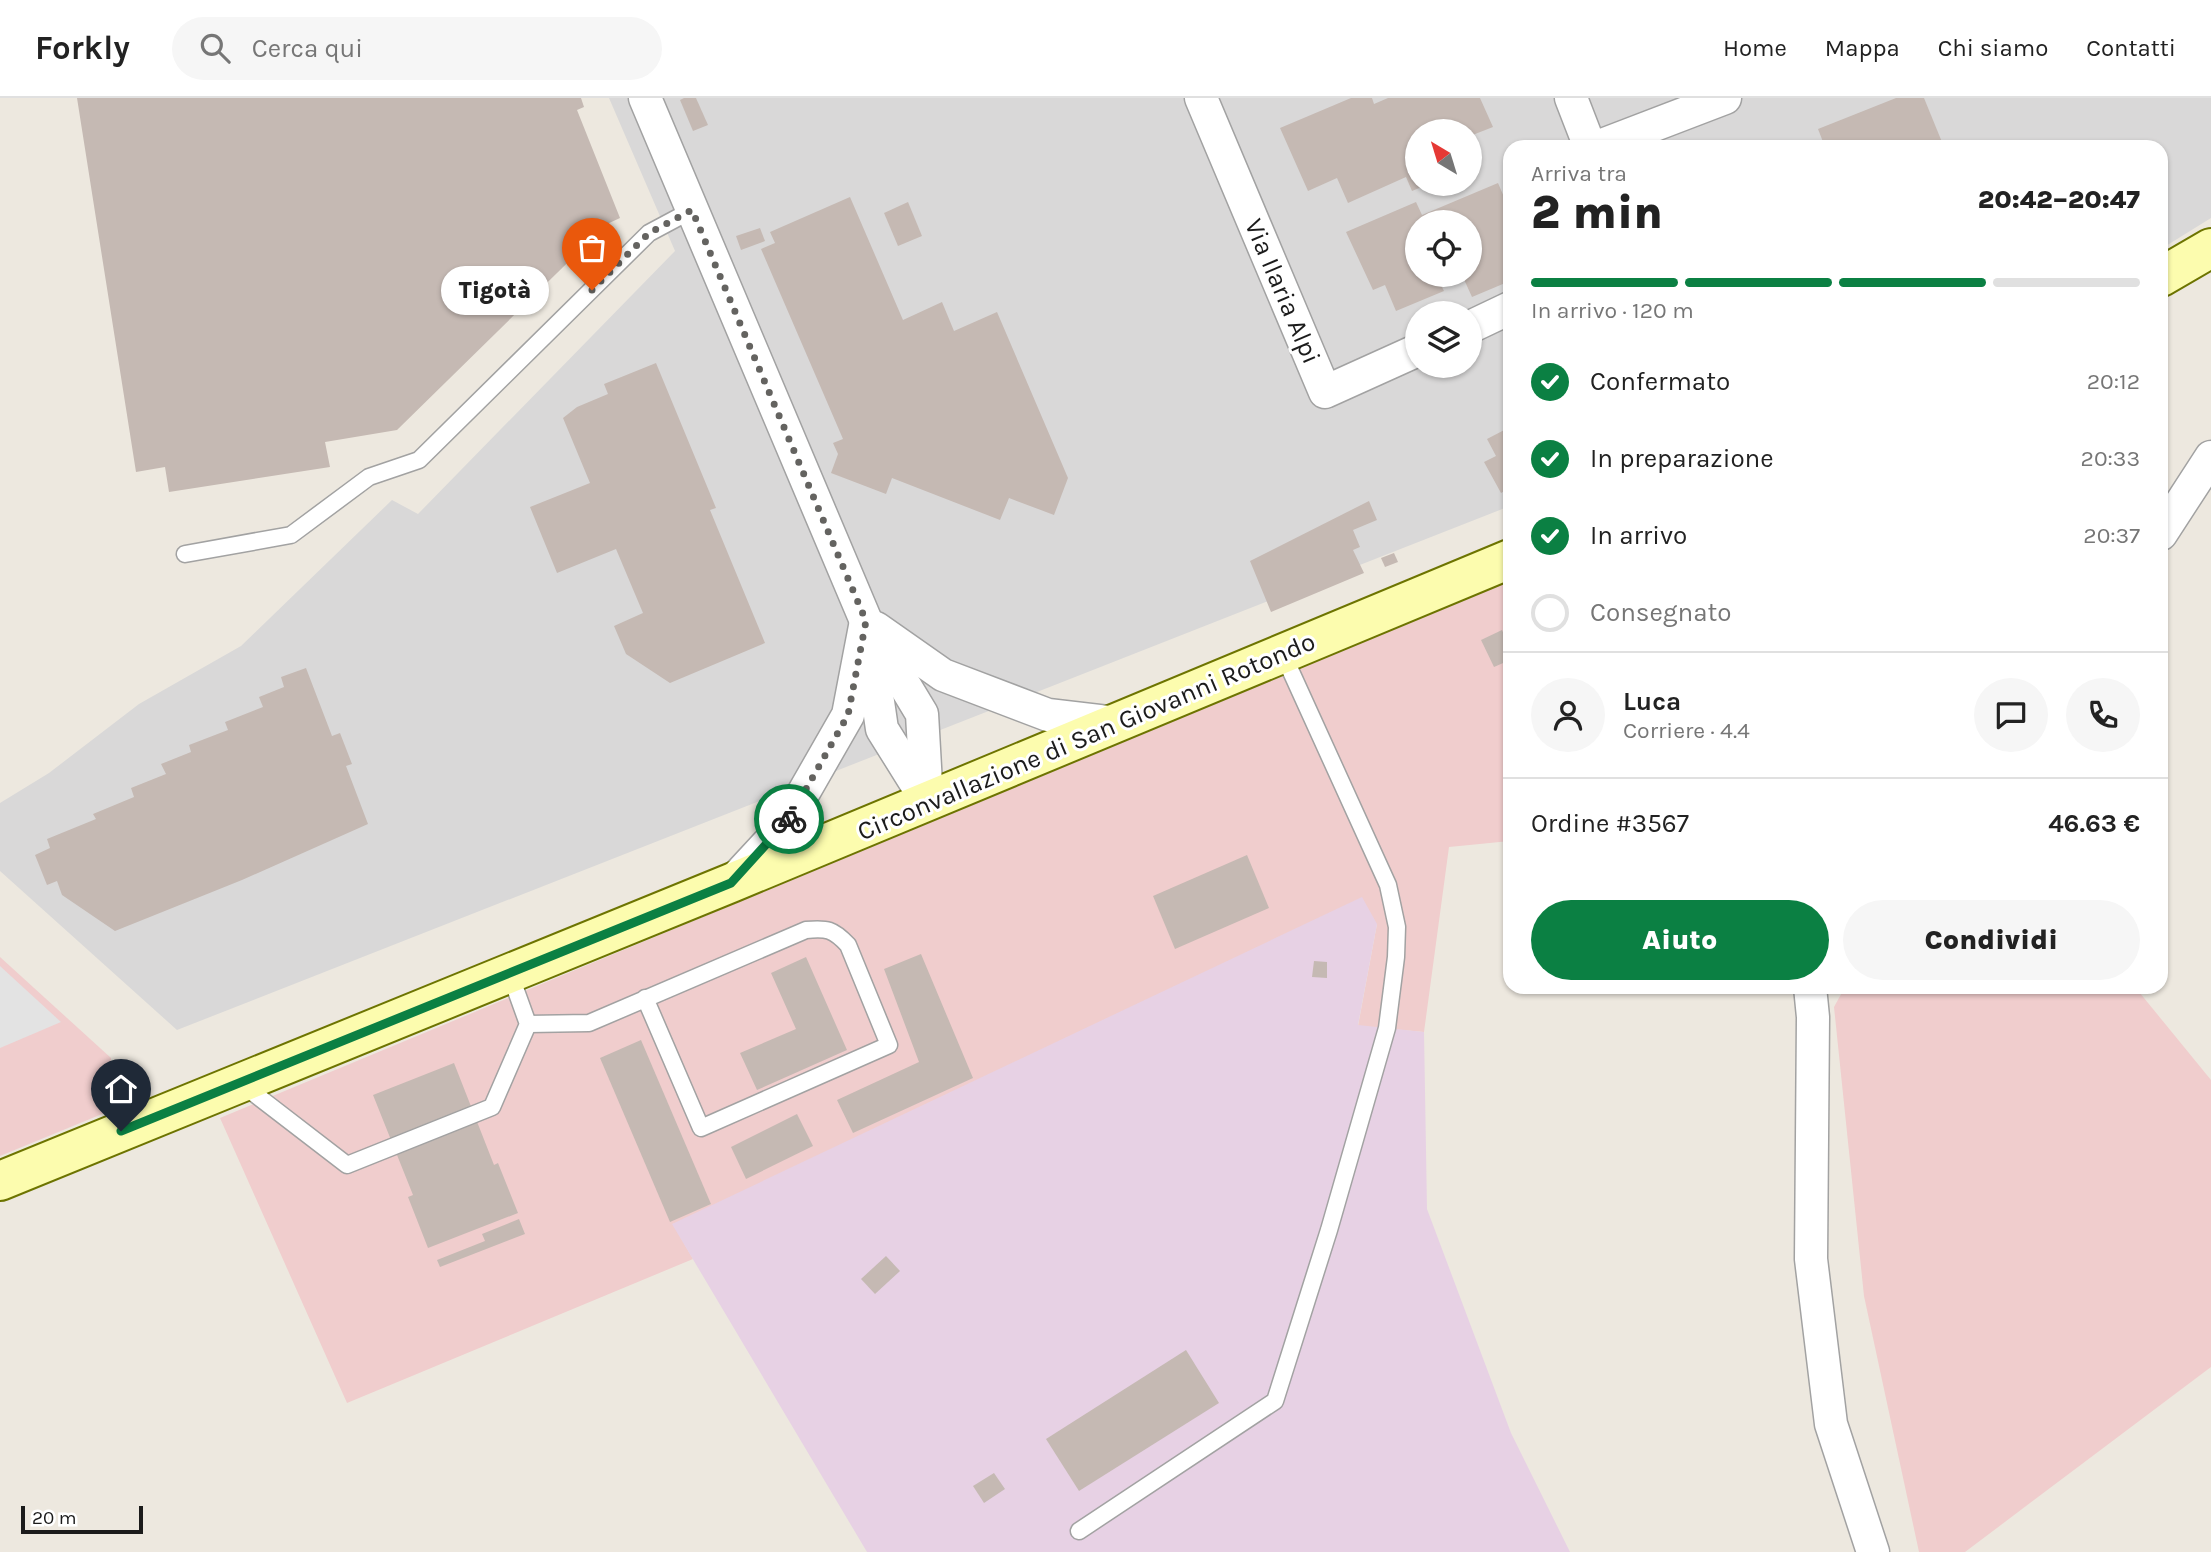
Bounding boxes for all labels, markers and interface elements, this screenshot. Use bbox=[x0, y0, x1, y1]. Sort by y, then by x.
search box bbox=[172, 17, 662, 80]
text: Forkly bbox=[35, 29, 130, 67]
icon: search bbox=[196, 29, 234, 67]
text: Cerca qui bbox=[252, 33, 363, 64]
text: Home bbox=[1723, 34, 1787, 62]
text: Mappa bbox=[1825, 34, 1900, 62]
text: Chi siamo bbox=[1938, 34, 2048, 62]
text: Contatti bbox=[2086, 34, 2176, 62]
north arrow bbox=[1405, 119, 1482, 196]
map controls bbox=[1405, 119, 1482, 378]
text: Arriva tra bbox=[1531, 160, 1627, 187]
text: 20:42–20:47 bbox=[1978, 184, 2140, 215]
text: 2 min bbox=[1531, 186, 1663, 240]
button: locate bbox=[1405, 210, 1482, 287]
street label: Via Ilaria Alpi bbox=[1238, 214, 1327, 368]
pin bbox=[562, 218, 622, 290]
icon: bag bbox=[573, 229, 611, 267]
callout: Tigotà bbox=[442, 266, 550, 314]
text: Tigotà bbox=[459, 277, 531, 304]
text: In arrivo · 120 m bbox=[1531, 297, 1694, 324]
button: layers bbox=[1405, 301, 1482, 378]
icon: check bbox=[1531, 363, 1569, 401]
text: Confermato bbox=[1590, 366, 1730, 397]
text: 20:12 bbox=[2087, 368, 2140, 395]
icon: check bbox=[1531, 440, 1569, 478]
text: In preparazione bbox=[1590, 443, 1774, 474]
text: 20:33 bbox=[2081, 445, 2140, 472]
icon: check bbox=[1531, 517, 1569, 555]
text: In arrivo bbox=[1590, 520, 1687, 551]
text: 20:37 bbox=[2083, 522, 2140, 549]
text: Consegnato bbox=[1590, 597, 1732, 628]
street label: Circonvallazione di San Giovanni Rotondo bbox=[853, 626, 1320, 847]
button: person bbox=[1531, 678, 1605, 752]
button: chat bbox=[1974, 678, 2048, 752]
button: phone bbox=[2066, 678, 2140, 752]
text: Luca bbox=[1623, 686, 1681, 717]
text: Corriere · 4.4 bbox=[1623, 717, 1750, 744]
courier bbox=[754, 784, 824, 854]
icon: bike bbox=[770, 800, 808, 838]
text: Ordine #3567 bbox=[1531, 808, 1689, 839]
text: 46.63 € bbox=[2048, 808, 2140, 839]
button: Aiuto bbox=[1531, 900, 1829, 980]
button: Condividi bbox=[1843, 900, 2140, 980]
pin bbox=[91, 1059, 151, 1131]
icon: home bbox=[102, 1070, 140, 1108]
scale bar bbox=[21, 1503, 144, 1535]
text: 20 m bbox=[32, 1507, 77, 1529]

